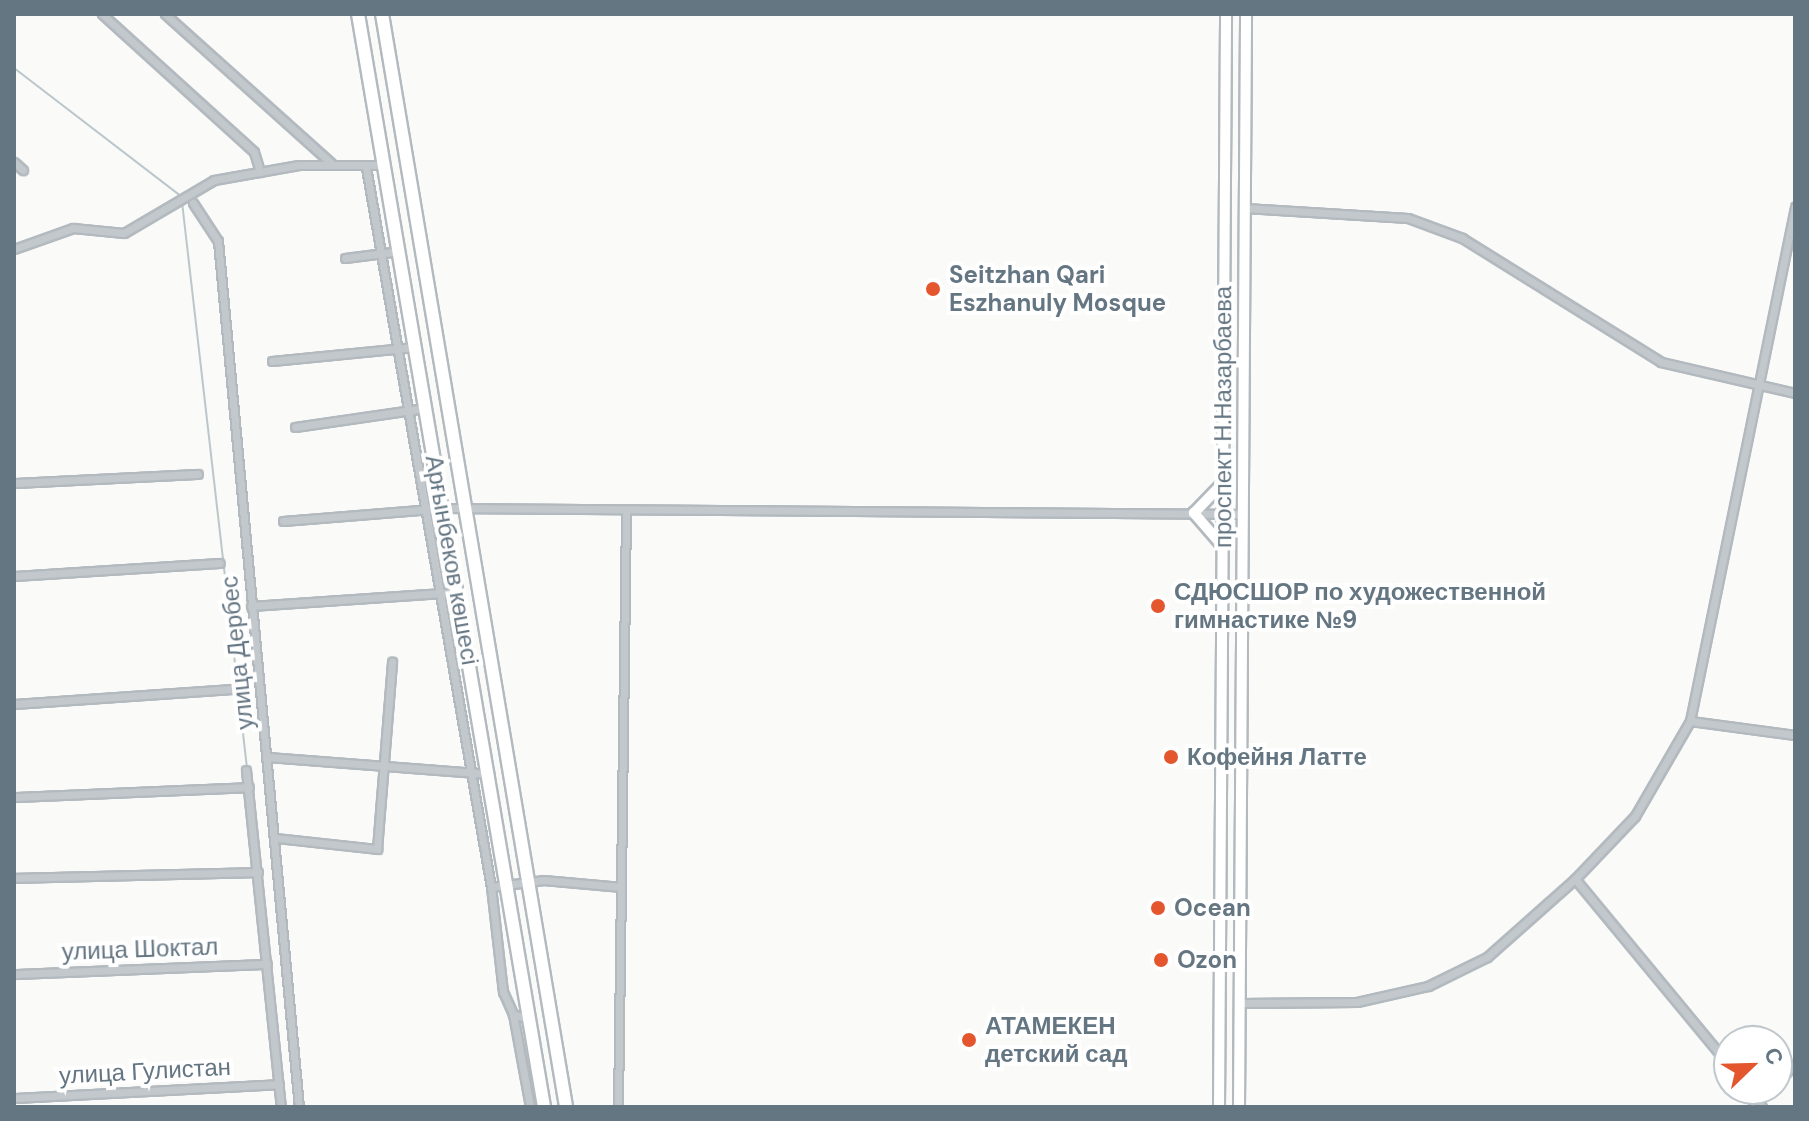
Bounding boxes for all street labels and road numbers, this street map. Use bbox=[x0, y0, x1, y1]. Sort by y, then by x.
street label: проспект Н.Назарбаева bbox=[1209, 286, 1237, 548]
street label: Арғынбеков көшесі bbox=[419, 453, 485, 667]
street label: улица Дербес bbox=[215, 575, 259, 731]
street label: улица Шоктал bbox=[61, 932, 219, 966]
street label: улица Гулистан bbox=[58, 1052, 232, 1090]

